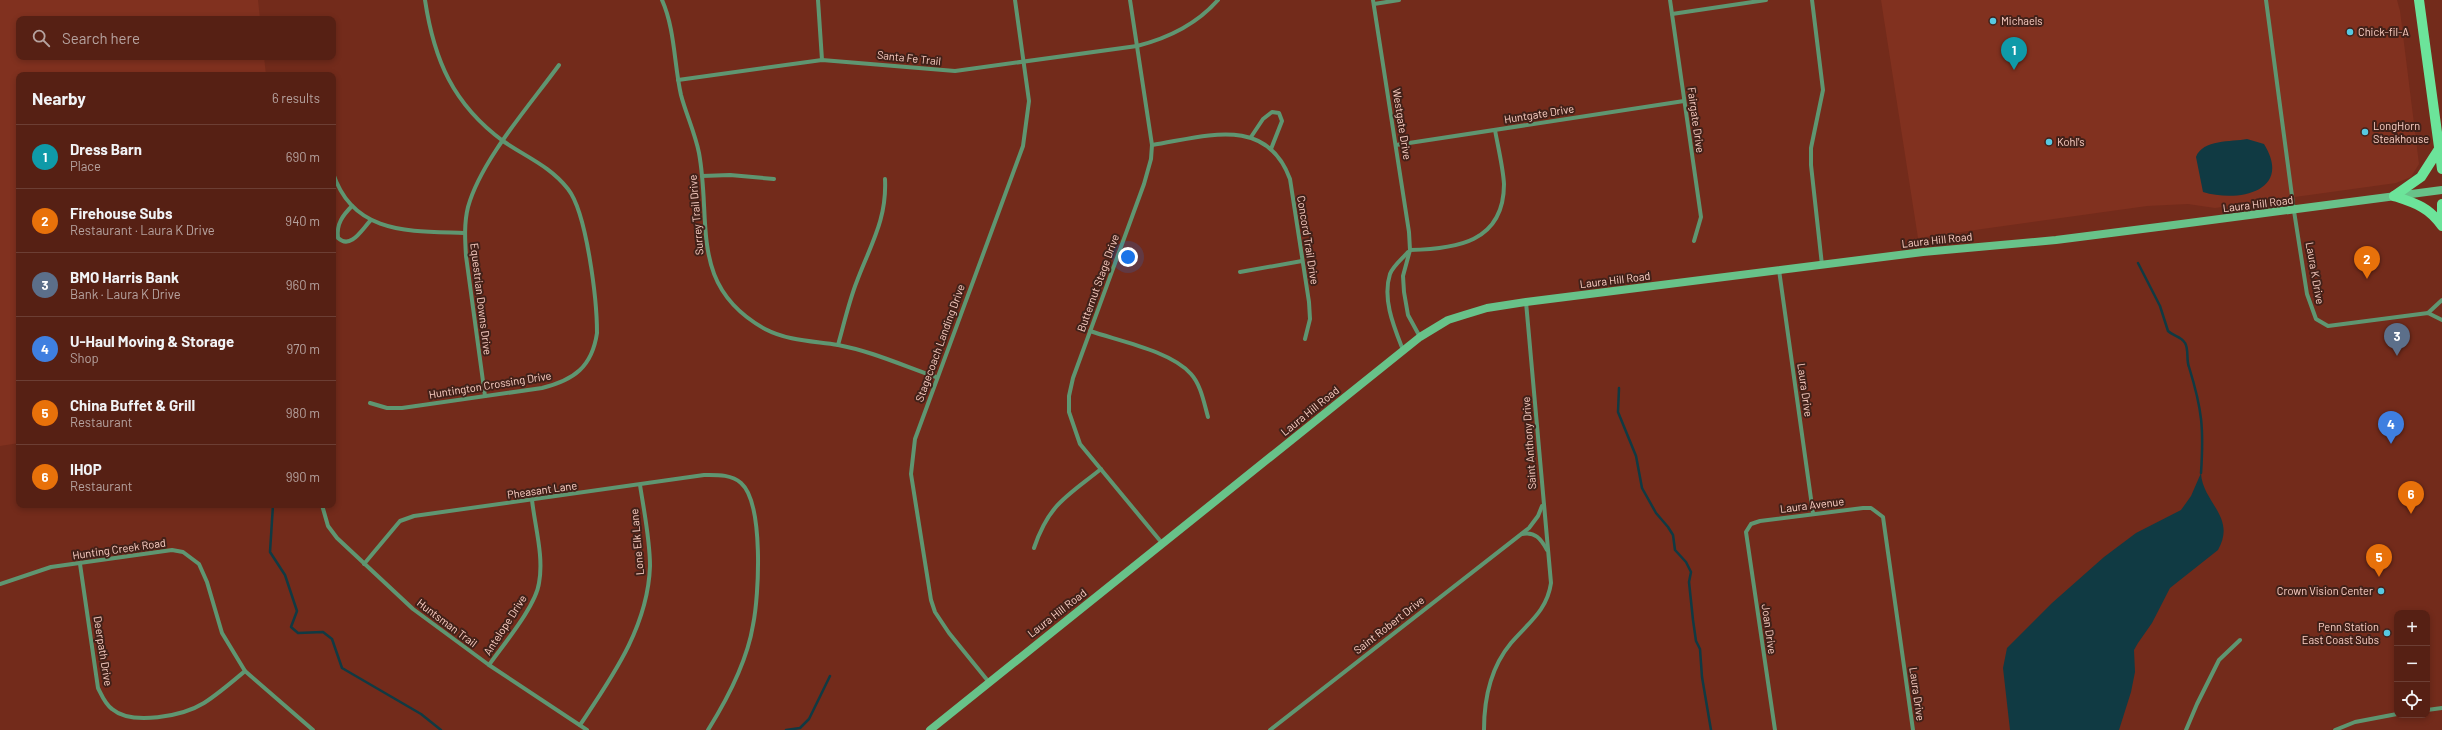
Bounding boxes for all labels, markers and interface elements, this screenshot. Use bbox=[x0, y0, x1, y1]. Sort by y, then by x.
place label: Michaels bbox=[2001, 14, 2043, 27]
search box bbox=[16, 16, 336, 60]
marker: Michaels bbox=[1988, 16, 1998, 26]
place label: Chick-fil-A bbox=[2358, 25, 2409, 38]
icon: search bbox=[30, 27, 52, 49]
marker: Chick-fil-A bbox=[2345, 27, 2355, 37]
text: Search here bbox=[62, 29, 140, 47]
pin: 1 bbox=[2001, 37, 2027, 70]
street label: Santa Fe Trail bbox=[876, 48, 942, 67]
street label: Fairgate Drive bbox=[1685, 86, 1708, 154]
street label: Westgate Drive bbox=[1390, 87, 1415, 161]
text: Nearby bbox=[32, 88, 86, 108]
text: 6 results bbox=[272, 90, 320, 106]
street label: Huntgate Drive bbox=[1503, 102, 1575, 125]
place label: LongHorn Steakhouse bbox=[2373, 119, 2429, 145]
marker: LongHorn Steakhouse bbox=[2360, 127, 2370, 137]
place label: Kohl's bbox=[2057, 135, 2084, 148]
marker: Kohl's bbox=[2044, 137, 2054, 147]
text: Dress Barn bbox=[70, 140, 142, 158]
text: 1 bbox=[43, 149, 47, 165]
text: 690 m bbox=[286, 149, 320, 165]
text: Place bbox=[70, 158, 101, 174]
street label: Surrey Trail Drive bbox=[686, 174, 705, 256]
street label: Laura Hill Road bbox=[2222, 193, 2294, 214]
street label: Concord Trail Drive bbox=[1295, 195, 1322, 285]
text: Firehouse Subs bbox=[70, 204, 173, 222]
text: 2 bbox=[41, 213, 49, 229]
text: 940 m bbox=[285, 213, 320, 229]
text: Restaurant · Laura K Drive bbox=[70, 222, 215, 238]
street label: Laura Hill Road bbox=[1901, 229, 1973, 250]
street label: Butternut Stage Drive bbox=[1074, 232, 1121, 333]
street label: Laura K Drive bbox=[2304, 241, 2327, 305]
street label: Equestrian Downs Drive bbox=[468, 242, 495, 356]
pin: 2 bbox=[2354, 246, 2380, 279]
your location bbox=[1118, 247, 1138, 267]
text: BMO Harris Bank bbox=[70, 268, 179, 286]
street label: Laura Hill Road bbox=[1579, 269, 1651, 290]
text: 3 bbox=[41, 277, 49, 293]
text: 960 m bbox=[286, 277, 320, 293]
street label: Stagecoach Landing Drive bbox=[912, 282, 967, 403]
text: Bank · Laura K Drive bbox=[70, 286, 181, 302]
pin: 3 bbox=[2384, 323, 2410, 356]
text: U-Haul Moving & Storage bbox=[70, 332, 234, 350]
text: 4 bbox=[41, 341, 49, 357]
text: 970 m bbox=[286, 341, 320, 357]
text: Shop bbox=[70, 350, 99, 366]
street label: Laura Drive bbox=[1795, 362, 1816, 418]
street label: Huntington Crossing Drive bbox=[428, 368, 552, 401]
street label: Laura Hill Road bbox=[1278, 383, 1341, 438]
text: China Buffet & Grill bbox=[70, 396, 195, 414]
street label: Saint Anthony Drive bbox=[1519, 396, 1538, 490]
text: 5 bbox=[41, 405, 49, 421]
text: 980 m bbox=[286, 405, 320, 421]
pin: 4 bbox=[2378, 411, 2404, 444]
text: Restaurant bbox=[70, 414, 132, 430]
text: IHOP bbox=[70, 460, 102, 478]
text: 6 bbox=[42, 469, 48, 485]
text: 990 m bbox=[286, 469, 320, 485]
text: Restaurant bbox=[70, 478, 132, 494]
street label: Pheasant Lane bbox=[506, 478, 578, 501]
pin: 6 bbox=[2398, 481, 2424, 514]
street label: Laura Avenue bbox=[1779, 494, 1845, 515]
street label: Lone Elk Lane bbox=[627, 508, 646, 576]
street label: Hunting Creek Road bbox=[71, 536, 166, 561]
pin: 5 bbox=[2366, 544, 2392, 577]
place label: Crown Vision Center bbox=[2277, 584, 2373, 597]
street label: Laura Hill Road bbox=[1025, 586, 1089, 640]
marker: Crown Vision Center bbox=[2376, 586, 2386, 596]
street label: Antelope Drive bbox=[480, 592, 529, 657]
street label: Saint Robert Drive bbox=[1351, 593, 1427, 656]
street label: Huntsman Trail bbox=[415, 596, 480, 649]
street label: Joan Drive bbox=[1760, 603, 1779, 655]
map controls bbox=[2394, 610, 2430, 718]
button: + bbox=[2394, 610, 2430, 646]
street label: Deerpath Drive bbox=[92, 615, 115, 687]
place label: Penn Station East Coast Subs bbox=[2302, 620, 2379, 646]
marker: Penn Station East Coast Subs bbox=[2382, 628, 2392, 638]
button: − bbox=[2394, 646, 2430, 682]
street label: Laura Drive bbox=[1907, 666, 1928, 722]
button: locate bbox=[2394, 682, 2430, 718]

